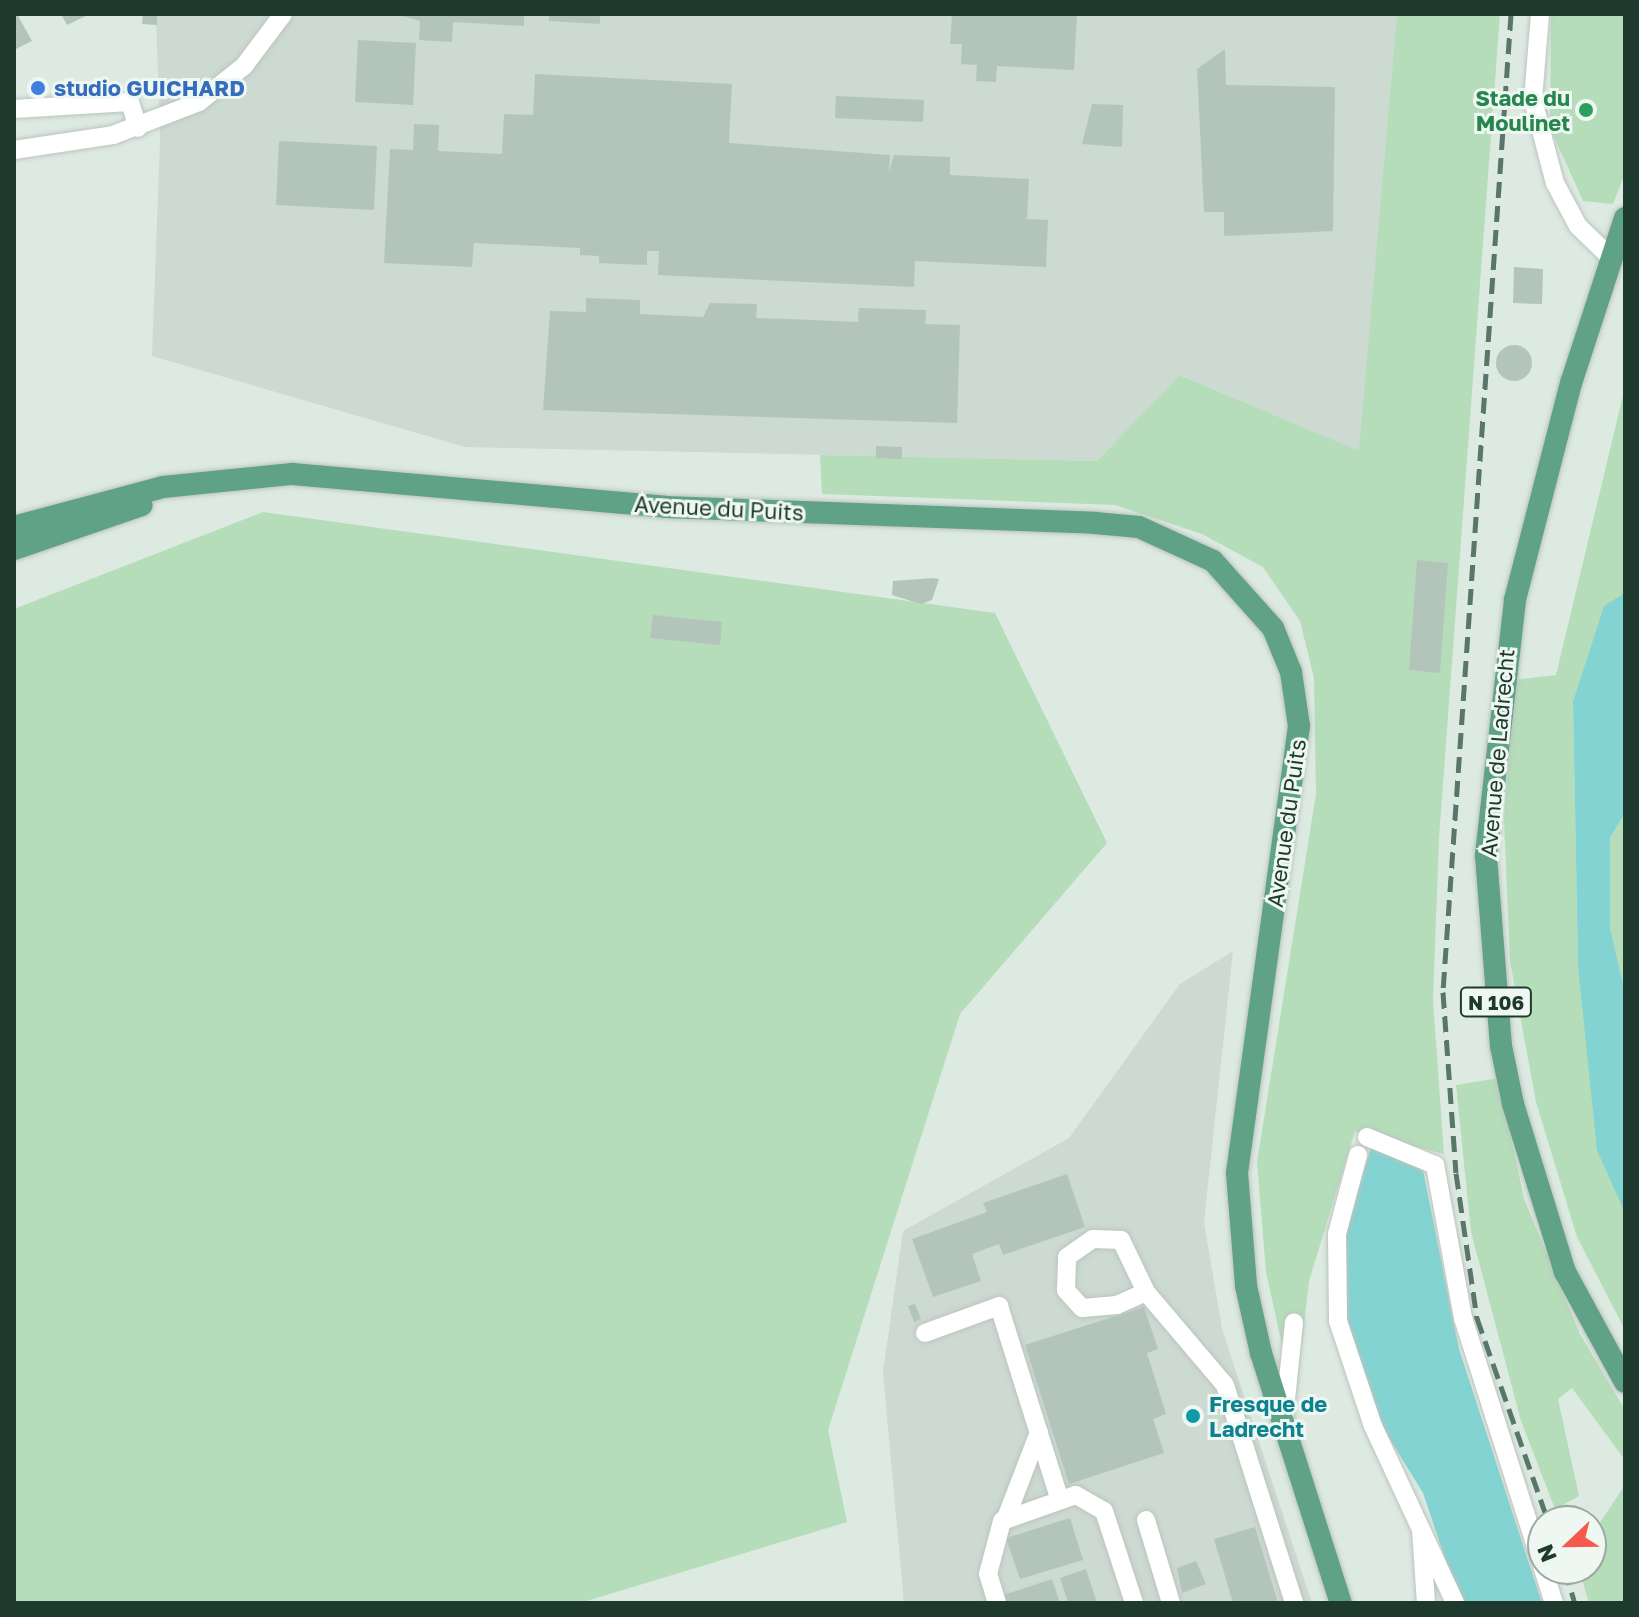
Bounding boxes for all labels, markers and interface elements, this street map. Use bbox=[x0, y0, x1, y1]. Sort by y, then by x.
place label: studio GUICHARD bbox=[54, 75, 245, 101]
marker: studio GUICHARD bbox=[29, 79, 47, 97]
place label: Stade du Moulinet bbox=[1475, 84, 1570, 136]
marker: Stade du Moulinet bbox=[1577, 101, 1595, 119]
street label: Avenue du Puits bbox=[634, 490, 804, 526]
street label: Avenue de Ladrecht bbox=[1475, 648, 1519, 858]
street label: Avenue du Puits bbox=[1261, 737, 1311, 909]
road number: N 106 bbox=[1458, 986, 1534, 1018]
place label: Fresque de Ladrecht bbox=[1209, 1390, 1327, 1442]
marker: Fresque de Ladrecht bbox=[1184, 1407, 1202, 1425]
north arrow bbox=[1527, 1505, 1607, 1585]
text: N bbox=[1530, 1541, 1562, 1566]

